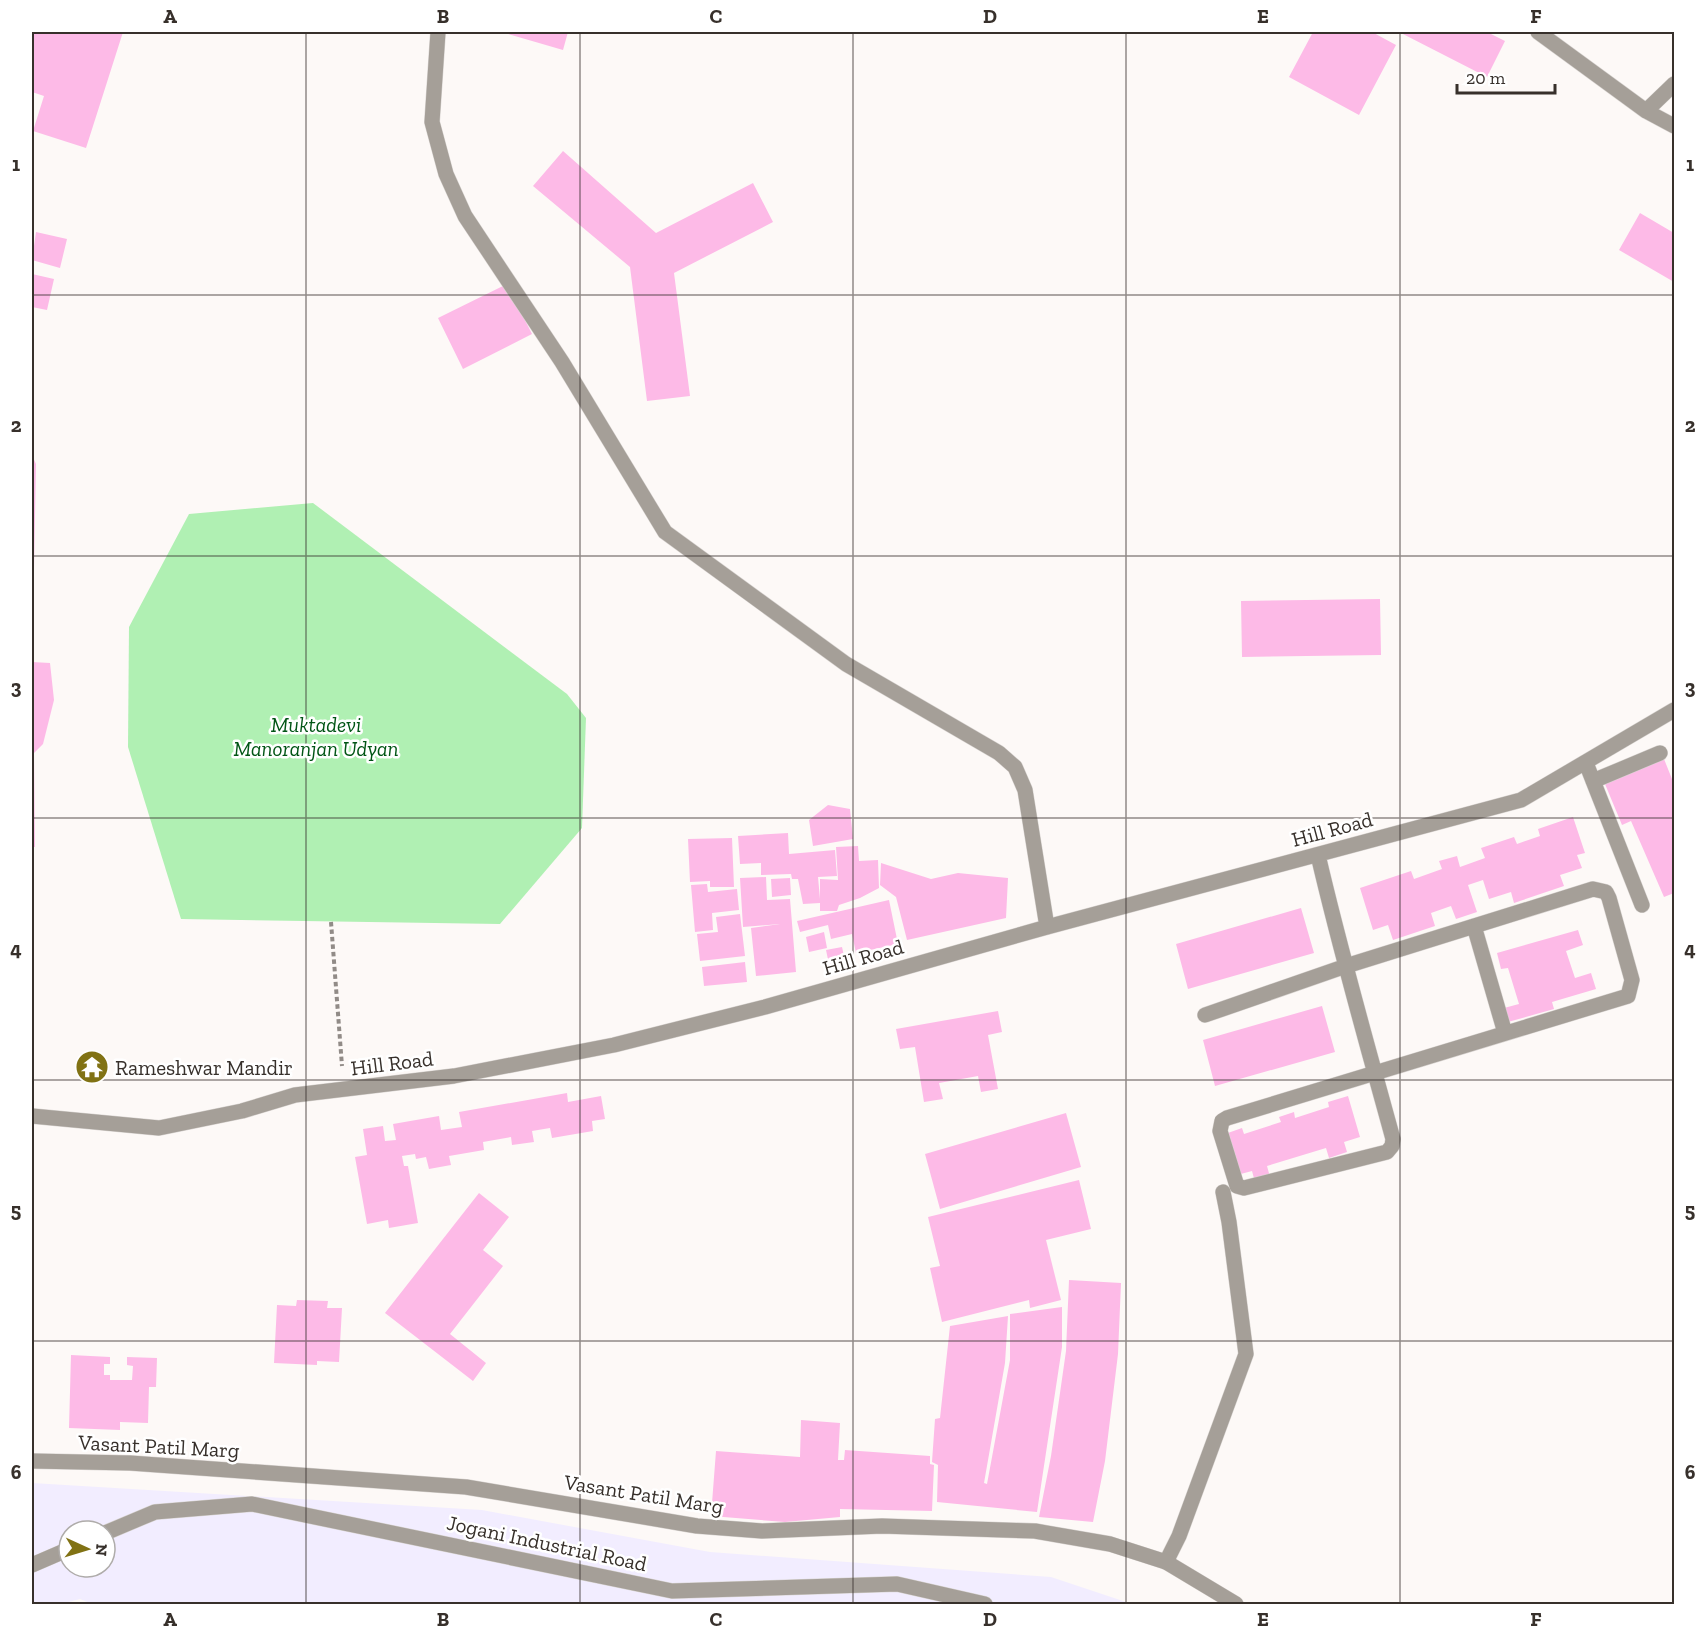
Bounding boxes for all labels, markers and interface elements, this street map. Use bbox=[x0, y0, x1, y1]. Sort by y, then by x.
text: A bbox=[163, 4, 177, 28]
text: B bbox=[437, 4, 449, 28]
text: C bbox=[710, 4, 723, 28]
text: D bbox=[983, 4, 997, 28]
text: E bbox=[1257, 4, 1269, 28]
text: F bbox=[1530, 4, 1542, 28]
scale bar bbox=[1457, 57, 1554, 95]
text: 20 m bbox=[1466, 67, 1506, 89]
text: 1 bbox=[12, 152, 20, 176]
text: 1 bbox=[1686, 152, 1694, 176]
text: 2 bbox=[11, 413, 22, 437]
text: 2 bbox=[1685, 413, 1696, 437]
text: 3 bbox=[11, 675, 22, 699]
text: 3 bbox=[1685, 675, 1696, 699]
park label: Muktadevi Manoranjan Udyan bbox=[233, 712, 399, 761]
street label: Hill Road bbox=[1289, 806, 1376, 852]
street label: Hill Road bbox=[820, 933, 907, 980]
text: 4 bbox=[10, 937, 22, 961]
text: 4 bbox=[1684, 937, 1696, 961]
street label: Hill Road bbox=[349, 1045, 435, 1080]
temple icon: Rameshwar Mandir bbox=[74, 1049, 110, 1085]
place label: Rameshwar Mandir bbox=[115, 1055, 293, 1080]
text: 5 bbox=[11, 1198, 21, 1222]
text: 5 bbox=[1685, 1198, 1695, 1222]
street label: Vasant Patil Marg bbox=[77, 1429, 241, 1463]
text: 6 bbox=[11, 1460, 22, 1484]
text: 6 bbox=[1685, 1460, 1696, 1484]
street label: Vasant Patil Marg bbox=[561, 1469, 726, 1519]
street label: Jogani Industrial Road bbox=[445, 1510, 650, 1576]
north arrow bbox=[57, 1519, 117, 1579]
text: N bbox=[92, 1543, 111, 1557]
text: A bbox=[163, 1607, 177, 1631]
text: B bbox=[437, 1607, 449, 1631]
text: C bbox=[710, 1607, 723, 1631]
text: D bbox=[983, 1607, 997, 1631]
text: E bbox=[1257, 1607, 1269, 1631]
text: F bbox=[1530, 1607, 1542, 1631]

